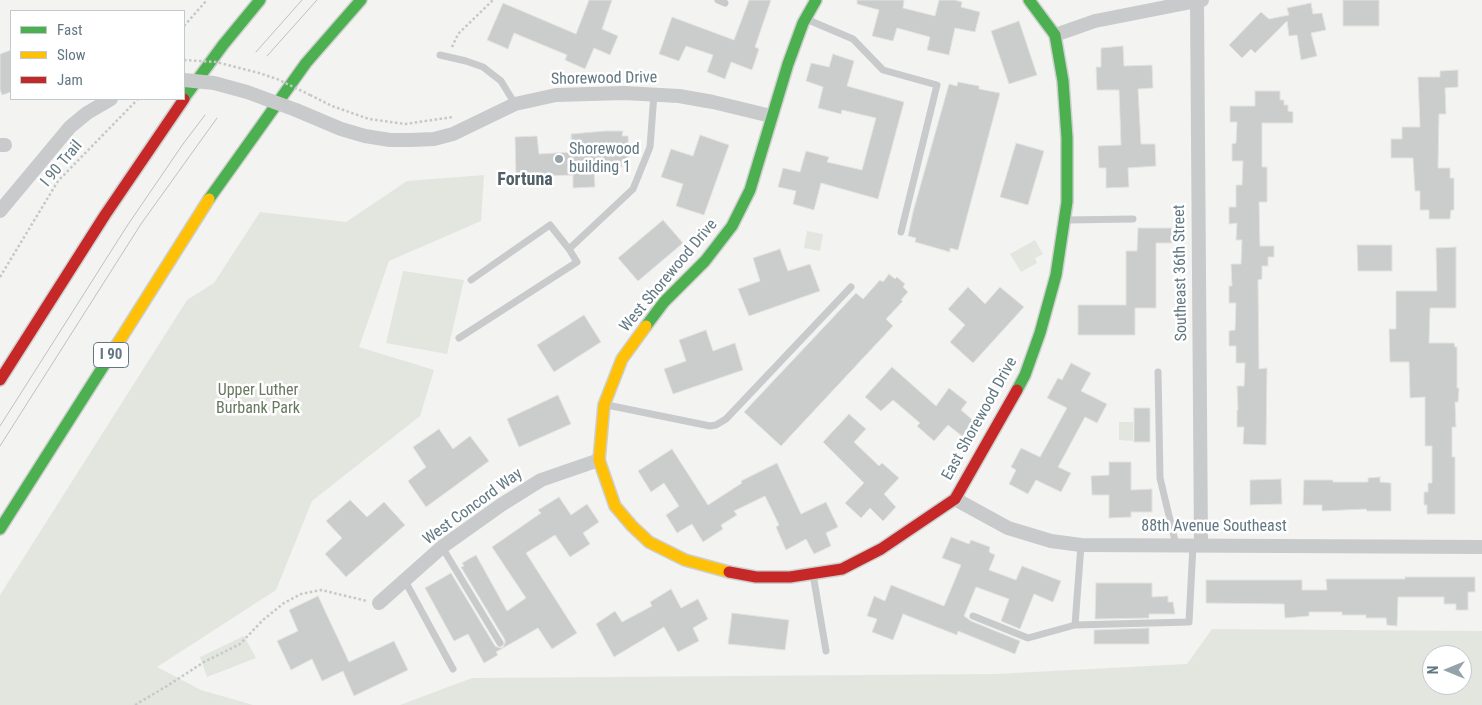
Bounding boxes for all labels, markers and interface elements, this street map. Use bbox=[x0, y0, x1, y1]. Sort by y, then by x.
legend bbox=[10, 10, 185, 100]
text: Fast bbox=[57, 21, 82, 39]
text: Slow bbox=[57, 46, 86, 64]
street label: Shorewood Drive bbox=[551, 68, 657, 90]
text: Jam bbox=[57, 71, 83, 89]
street label: I 90 Trail bbox=[37, 137, 87, 191]
place label: Shorewood building 1 bbox=[569, 140, 640, 178]
marker: Shorewood building 1 bbox=[553, 153, 565, 165]
district label: Fortuna bbox=[497, 169, 553, 191]
street label: Southeast 36th Street bbox=[1170, 204, 1192, 342]
street label: West Shorewood Drive bbox=[616, 216, 722, 336]
road number: I 90 bbox=[94, 342, 128, 368]
street label: East Shorewood Drive bbox=[938, 354, 1022, 484]
park label: Upper Luther Burbank Park bbox=[216, 381, 300, 419]
street label: West Concord Way bbox=[420, 465, 526, 549]
street label: 88th Avenue Southeast bbox=[1141, 517, 1287, 537]
north arrow bbox=[1422, 645, 1472, 695]
text: N bbox=[1425, 666, 1441, 674]

